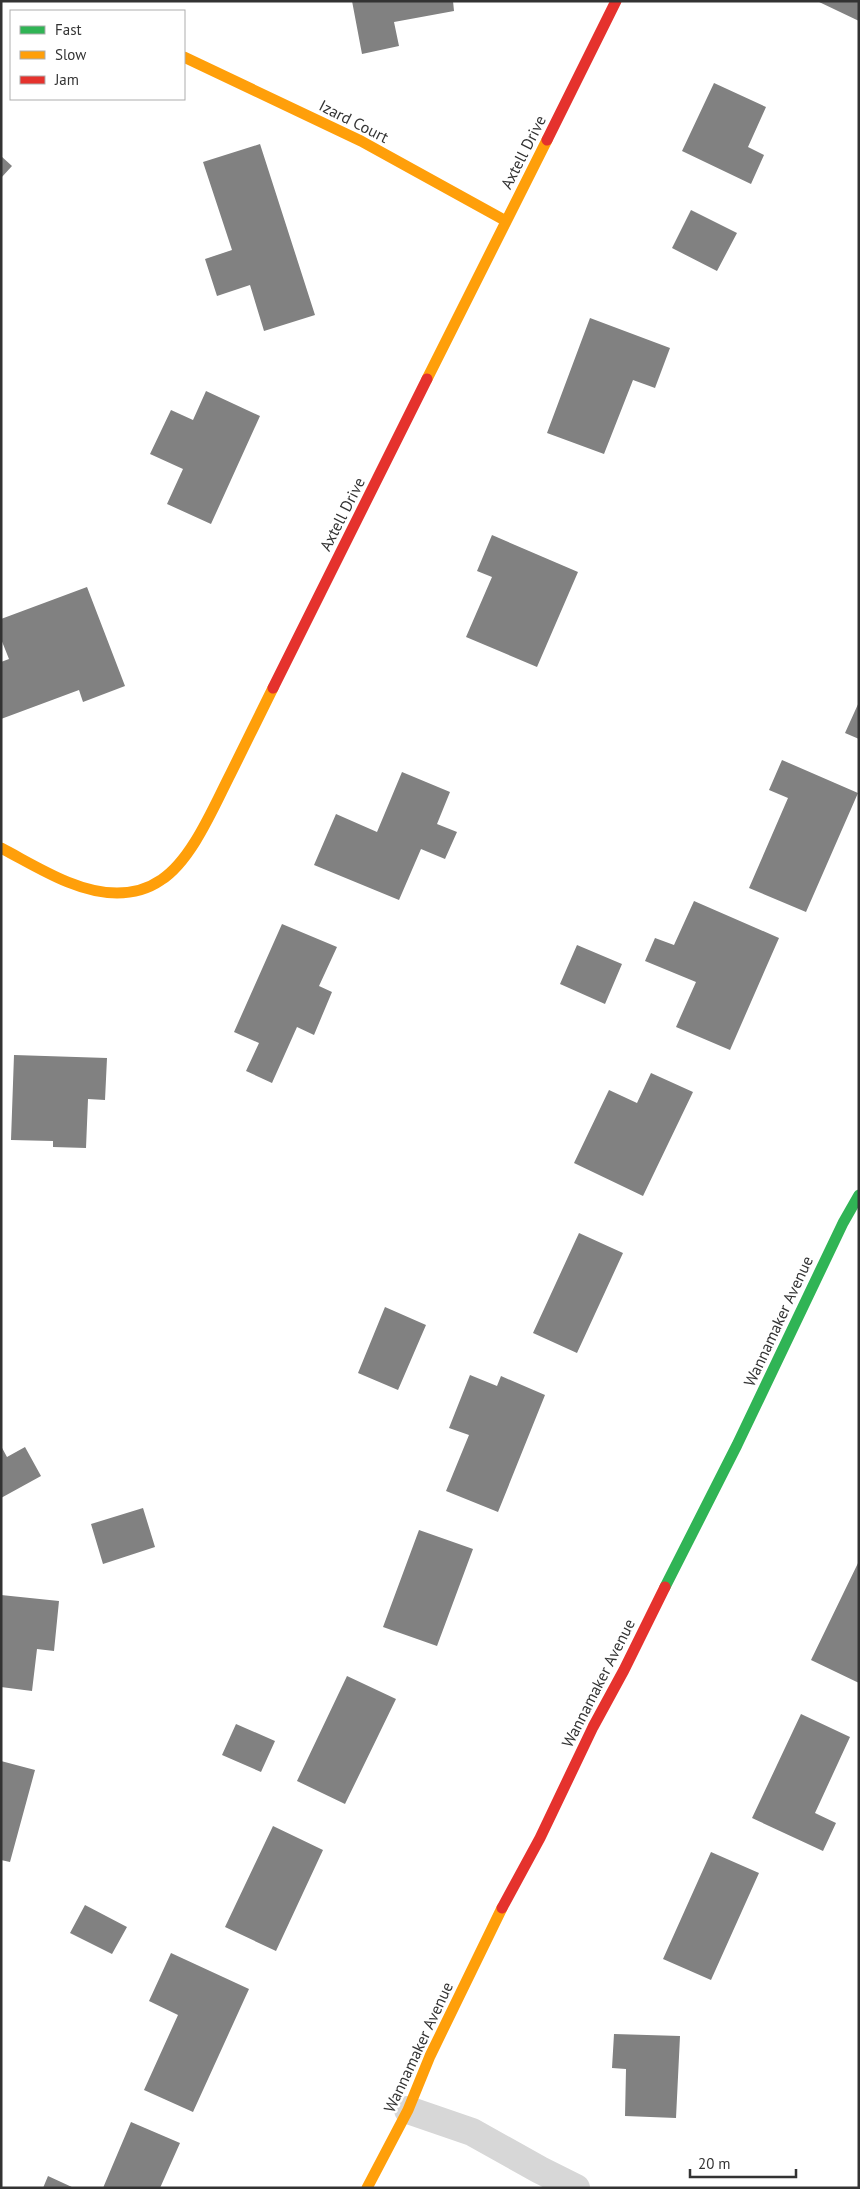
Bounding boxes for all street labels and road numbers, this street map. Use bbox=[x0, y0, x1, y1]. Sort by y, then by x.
street label: Izard Court bbox=[316, 95, 393, 147]
street label: Axtell Drive bbox=[496, 112, 550, 192]
street label: Axtell Drive bbox=[315, 474, 369, 554]
street label: Wannamaker Avenue bbox=[739, 1253, 817, 1389]
street label: Wannamaker Avenue bbox=[557, 1615, 639, 1751]
street label: Wannamaker Avenue bbox=[379, 1979, 457, 2115]

